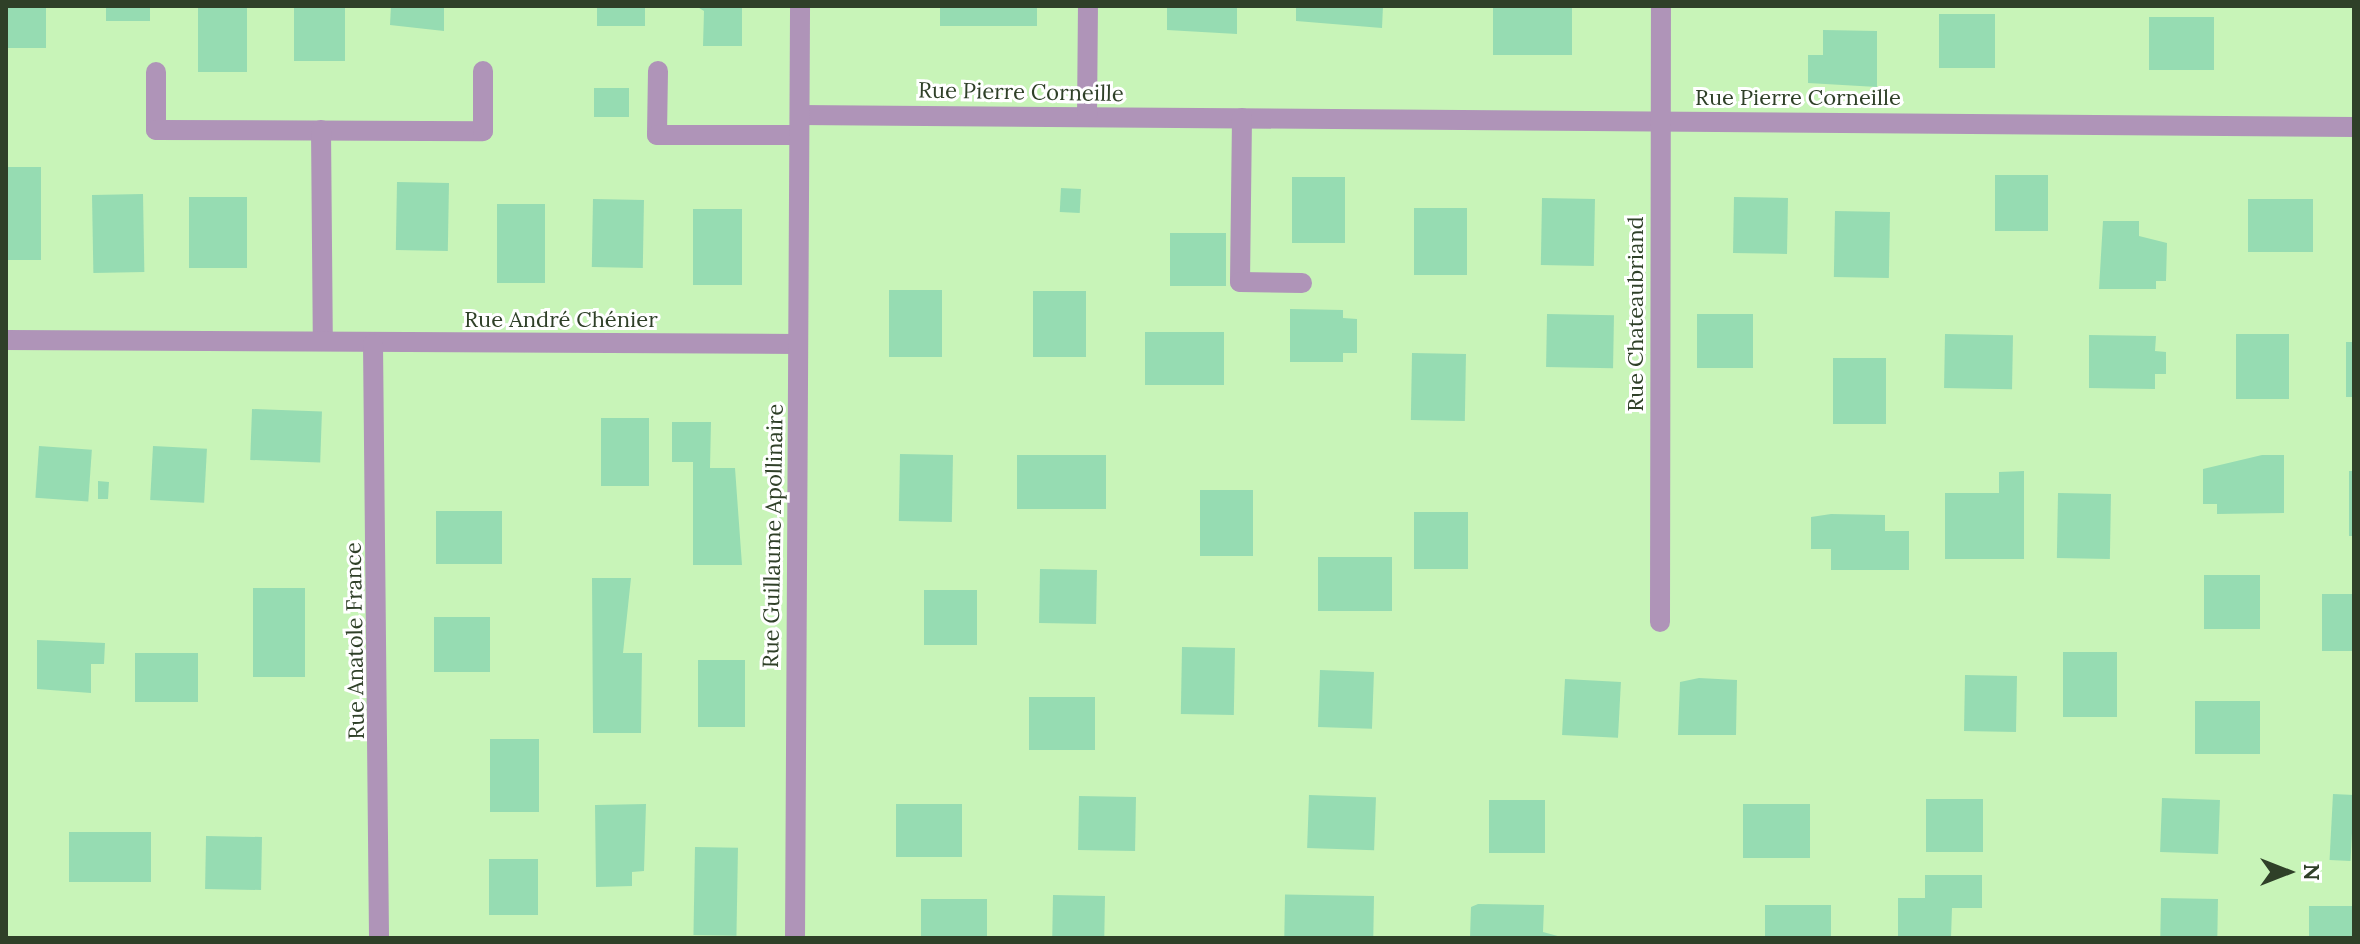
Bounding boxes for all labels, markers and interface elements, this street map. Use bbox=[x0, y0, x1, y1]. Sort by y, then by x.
street label: Rue Pierre Corneille bbox=[918, 77, 1124, 107]
street label: Rue Pierre Corneille bbox=[1695, 85, 1901, 111]
street label: Rue Chateaubriand bbox=[1623, 216, 1649, 412]
street label: Rue André Chénier bbox=[464, 307, 658, 333]
street label: Rue Guillaume Apollinaire bbox=[757, 404, 789, 668]
street label: Rue Anatole France bbox=[340, 542, 370, 740]
north arrow bbox=[2248, 832, 2328, 912]
text: N bbox=[2298, 863, 2326, 881]

